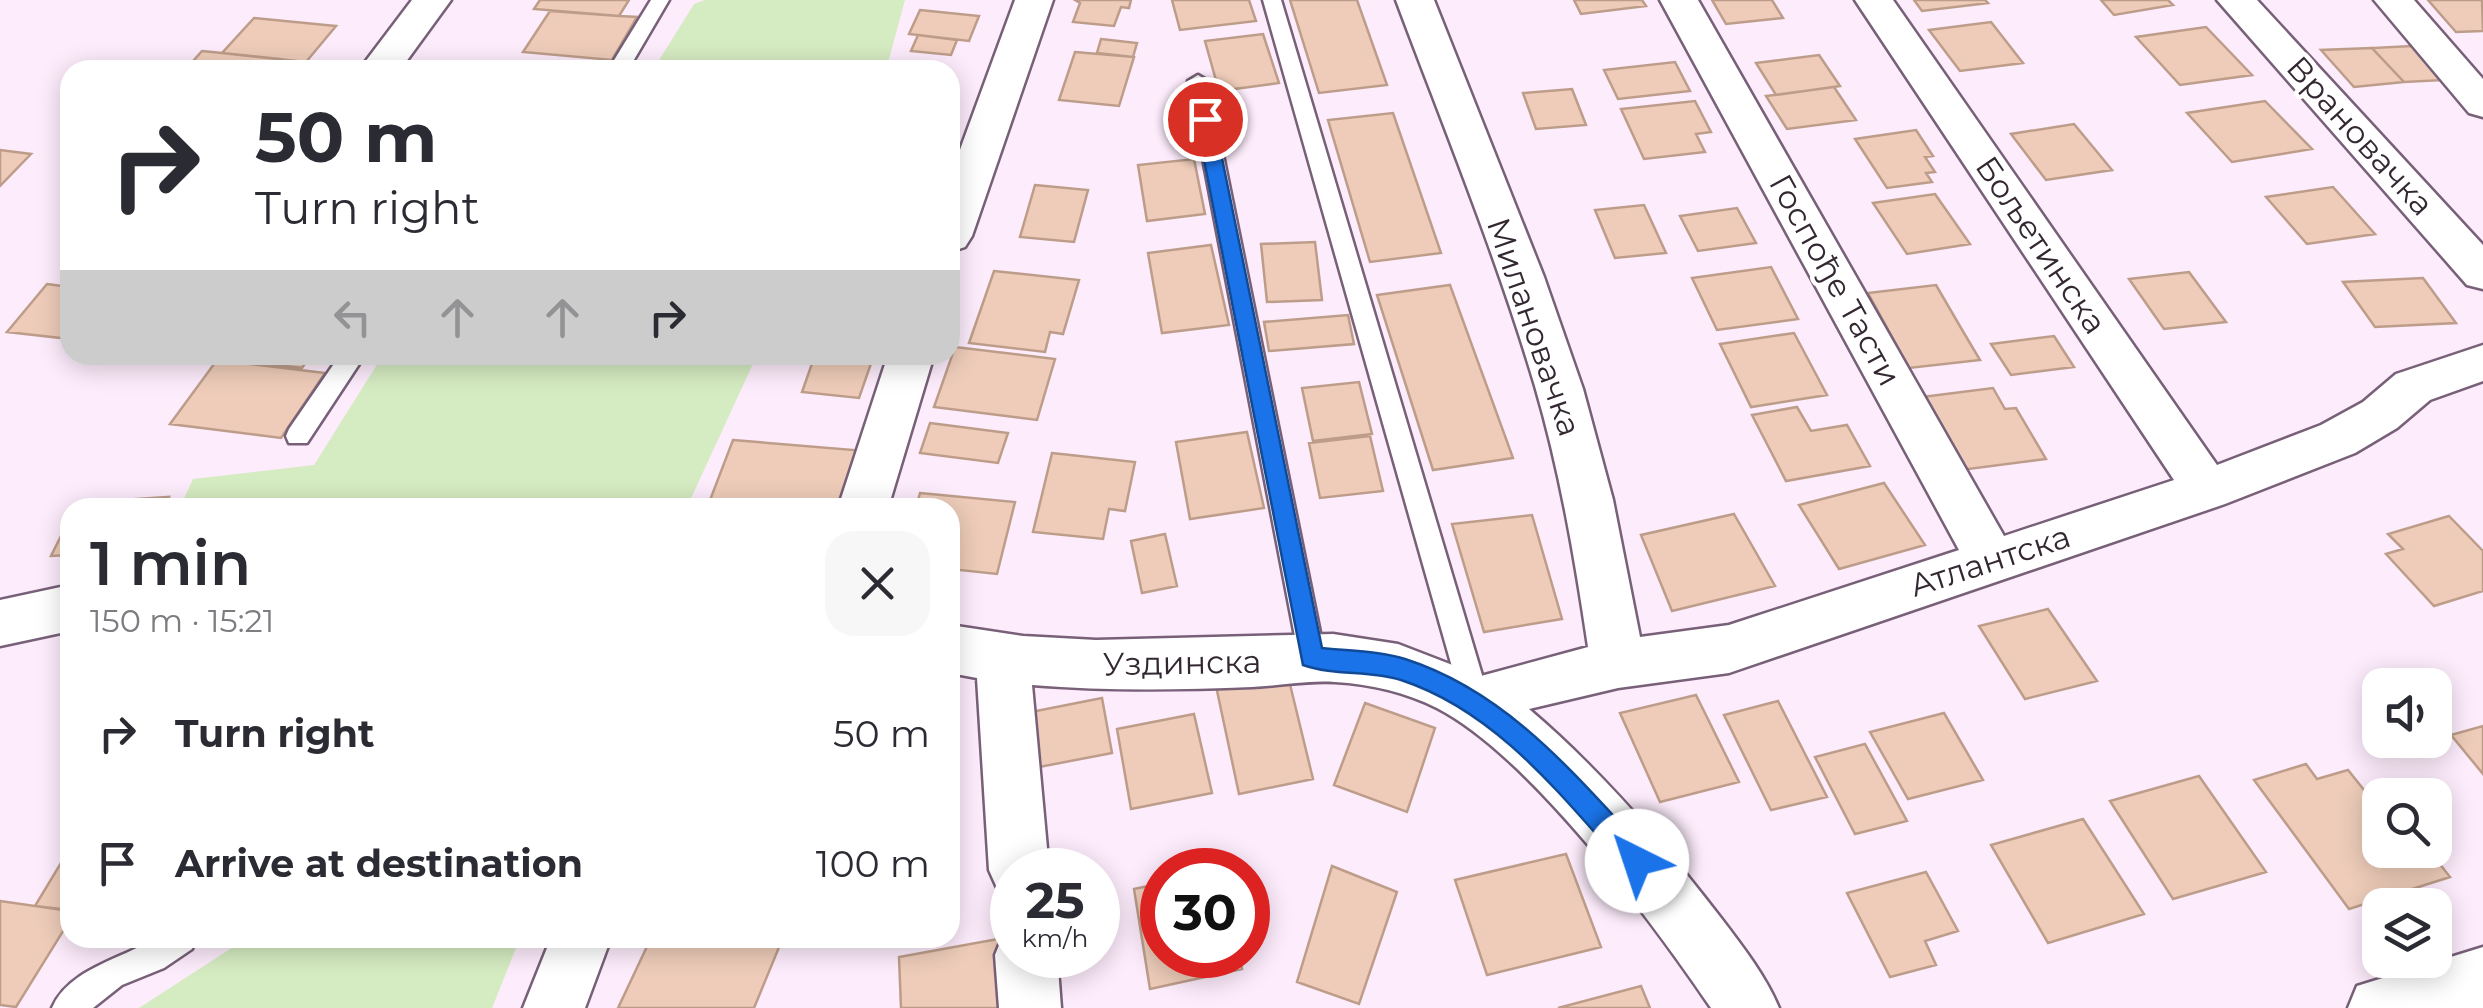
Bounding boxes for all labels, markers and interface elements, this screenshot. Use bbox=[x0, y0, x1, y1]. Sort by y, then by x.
street label: Врановачка bbox=[2279, 48, 2442, 223]
pin bbox=[1163, 77, 1248, 162]
icon: arrive bbox=[1178, 92, 1233, 147]
text: 50 m bbox=[255, 94, 437, 180]
icon: right bbox=[90, 100, 220, 230]
street label: Бољетинска bbox=[1968, 149, 2115, 341]
street label: Госпође Тасти bbox=[1761, 167, 1910, 392]
text: Turn right bbox=[255, 180, 480, 235]
street label: Милановачка bbox=[1479, 213, 1590, 441]
icon: left bbox=[325, 290, 380, 345]
icon: ahead bbox=[430, 290, 485, 345]
icon: ahead bbox=[535, 290, 590, 345]
icon: right bbox=[640, 290, 695, 345]
street label: Атлантска bbox=[1905, 516, 2075, 605]
text: 1 min bbox=[90, 527, 251, 600]
button: close bbox=[825, 531, 930, 636]
text: 150 m · 15:21 bbox=[90, 601, 274, 640]
street label: Уздинска bbox=[1103, 642, 1261, 683]
map controls bbox=[2362, 668, 2452, 978]
button: sound bbox=[2362, 668, 2452, 758]
icon: right bbox=[90, 706, 145, 761]
text: Turn right bbox=[175, 710, 374, 757]
text: 50 m bbox=[833, 710, 930, 757]
button: search bbox=[2362, 778, 2452, 868]
position arrow bbox=[1585, 809, 1689, 913]
icon: arrive bbox=[90, 836, 145, 891]
text: Arrive at destination bbox=[175, 840, 583, 887]
text: 100 m bbox=[816, 840, 930, 887]
speed limit sign: 30 bbox=[1140, 848, 1270, 978]
text: 25 bbox=[1025, 870, 1085, 931]
button: layers bbox=[2362, 888, 2452, 978]
text: km/h bbox=[1022, 923, 1088, 953]

